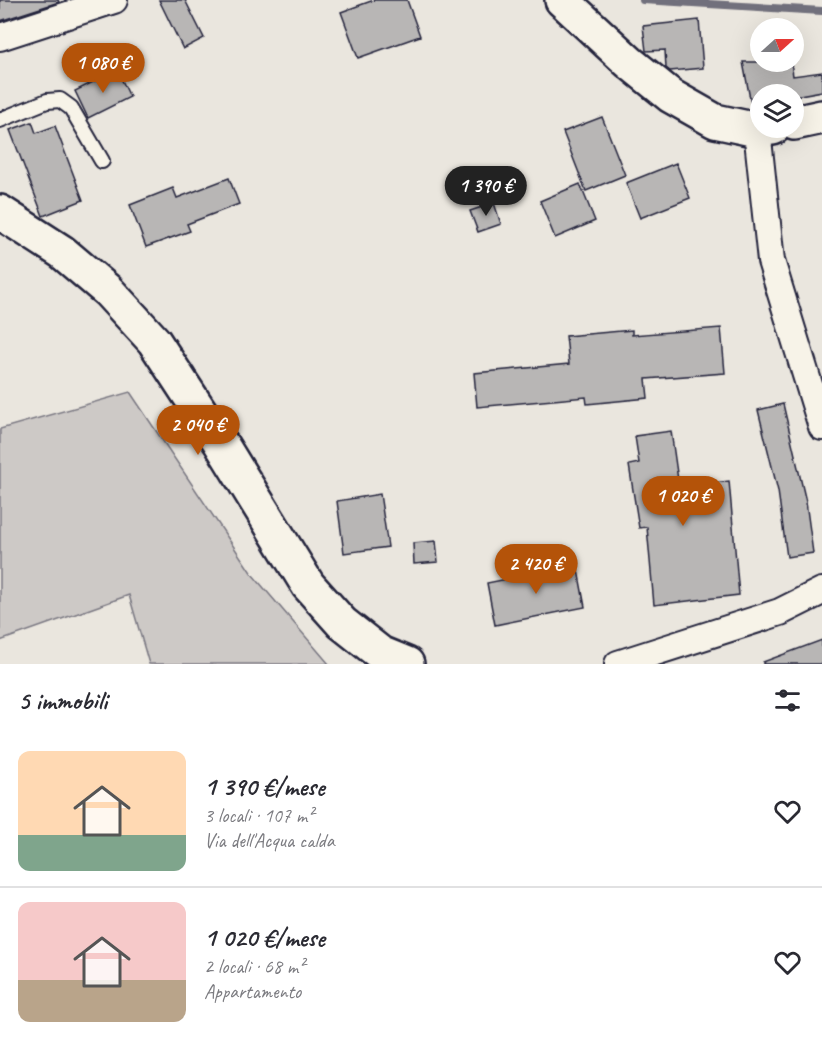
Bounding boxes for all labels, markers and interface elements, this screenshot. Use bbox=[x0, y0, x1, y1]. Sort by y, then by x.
north arrow bbox=[750, 18, 804, 72]
map controls bbox=[750, 18, 804, 138]
pin: 1 080 € bbox=[48, 43, 158, 94]
text: 1 080 € bbox=[76, 50, 130, 75]
button: layers bbox=[750, 84, 804, 138]
pin: 1 390 € bbox=[431, 166, 541, 217]
text: 1 390 € bbox=[459, 173, 513, 198]
pin: 2 040 € bbox=[143, 405, 253, 456]
text: 2 040 € bbox=[171, 412, 225, 437]
pin: 1 020 € bbox=[628, 476, 738, 527]
text: 1 020 € bbox=[656, 483, 710, 508]
pin: 2 420 € bbox=[481, 544, 591, 595]
text: 2 420 € bbox=[509, 551, 563, 576]
text: 5 immobili bbox=[18, 684, 107, 717]
icon: filters bbox=[771, 684, 804, 717]
text: 1 390 €/mese bbox=[204, 770, 325, 803]
icon: home bbox=[66, 775, 138, 847]
icon: heart bbox=[771, 795, 804, 828]
text: 3 locali · 107 m² bbox=[204, 803, 313, 828]
text: Via dell'Acqua calda bbox=[204, 828, 334, 853]
text: 1 020 €/mese bbox=[204, 921, 325, 954]
icon: home bbox=[66, 926, 138, 998]
icon: heart bbox=[771, 946, 804, 979]
text: 2 locali · 68 m² bbox=[204, 954, 304, 979]
text: Appartamento bbox=[204, 979, 301, 1004]

